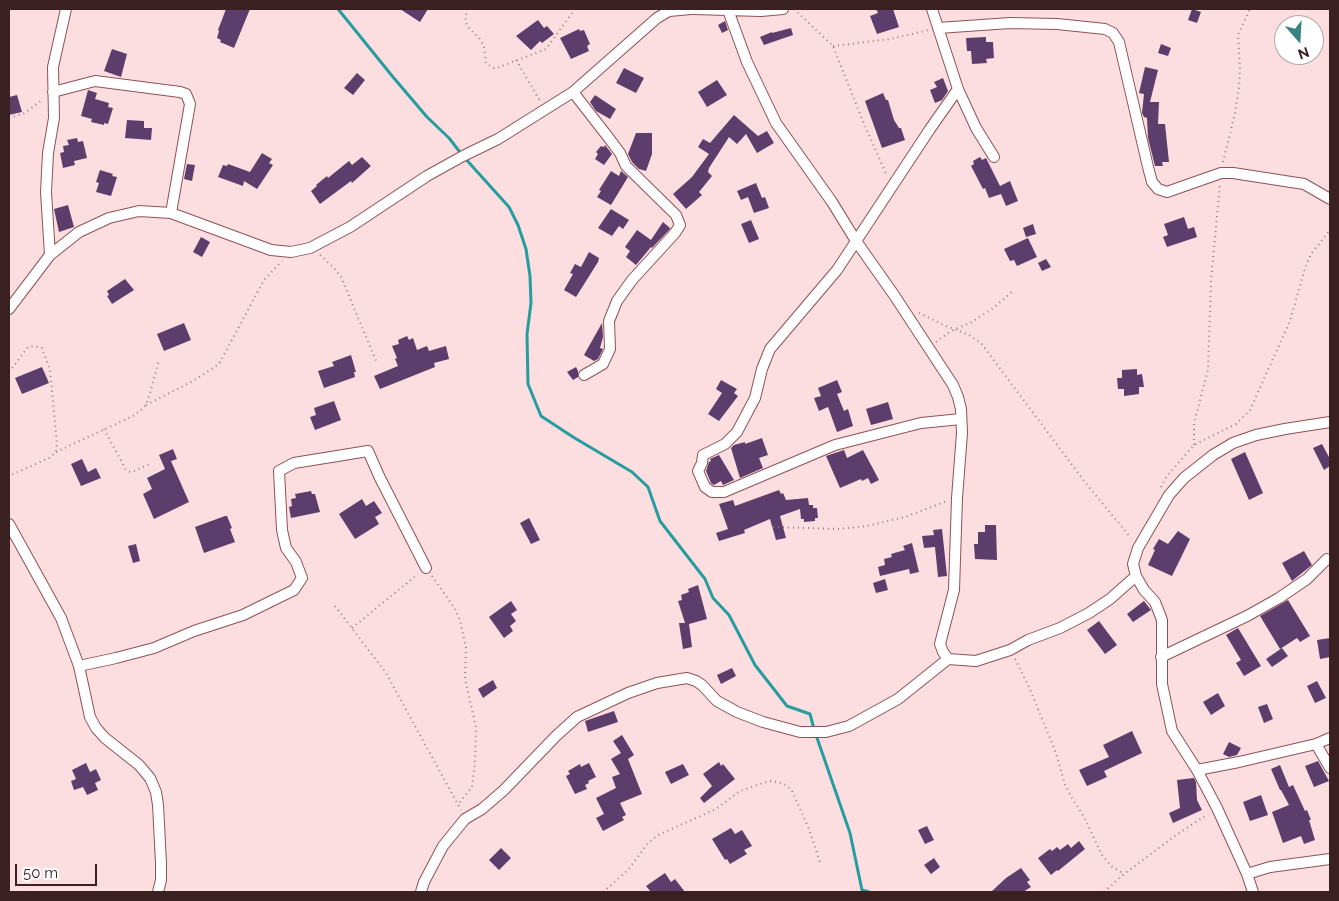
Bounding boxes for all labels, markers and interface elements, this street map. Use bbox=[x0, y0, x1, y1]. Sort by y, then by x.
north arrow bbox=[1274, 15, 1324, 65]
text: N bbox=[1296, 44, 1311, 63]
scale bar bbox=[18, 854, 100, 886]
text: 50 m bbox=[23, 864, 58, 882]

